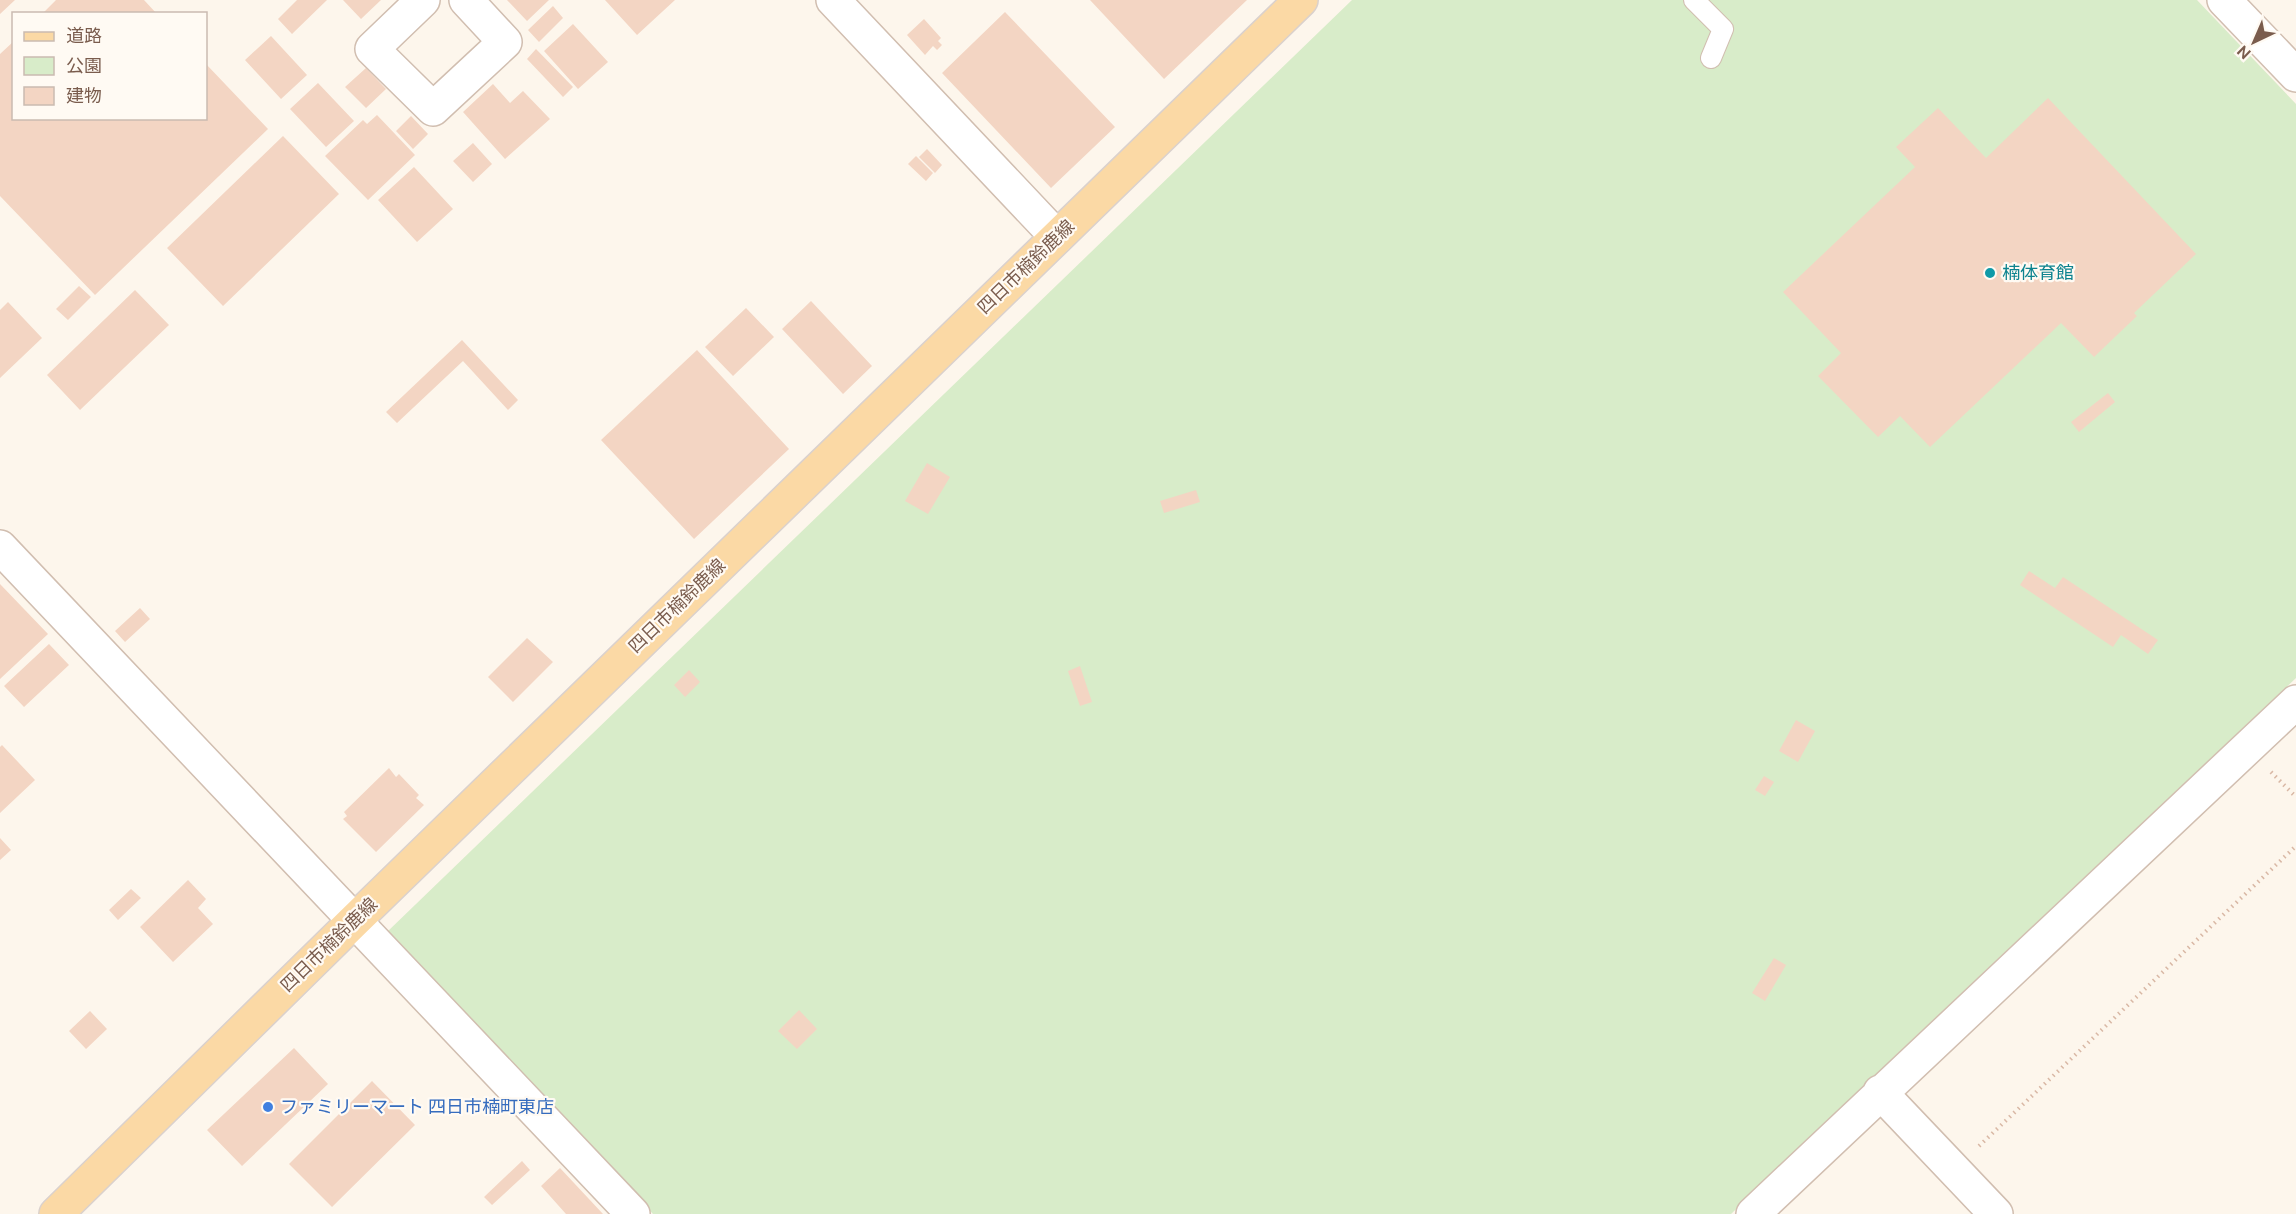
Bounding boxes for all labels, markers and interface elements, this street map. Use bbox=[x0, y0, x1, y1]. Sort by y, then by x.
legend bbox=[12, 12, 207, 120]
north arrow bbox=[2224, 12, 2284, 72]
text: 道路 bbox=[66, 25, 102, 45]
text: N bbox=[2233, 42, 2254, 63]
text: 公園 bbox=[66, 55, 102, 75]
text: 建物 bbox=[66, 85, 102, 105]
street label: 四日市楠鈴鹿線 bbox=[973, 215, 1078, 317]
place label: 楠体育館 bbox=[2002, 262, 2074, 282]
marker: 楠体育館 bbox=[1983, 266, 1997, 280]
street label: 四日市楠鈴鹿線 bbox=[624, 554, 729, 656]
street label: 四日市楠鈴鹿線 bbox=[276, 893, 381, 995]
place label: ファミリーマート 四日市楠町東店 bbox=[280, 1096, 554, 1116]
marker: ファミリーマート 四日市楠町東店 bbox=[261, 1100, 275, 1114]

